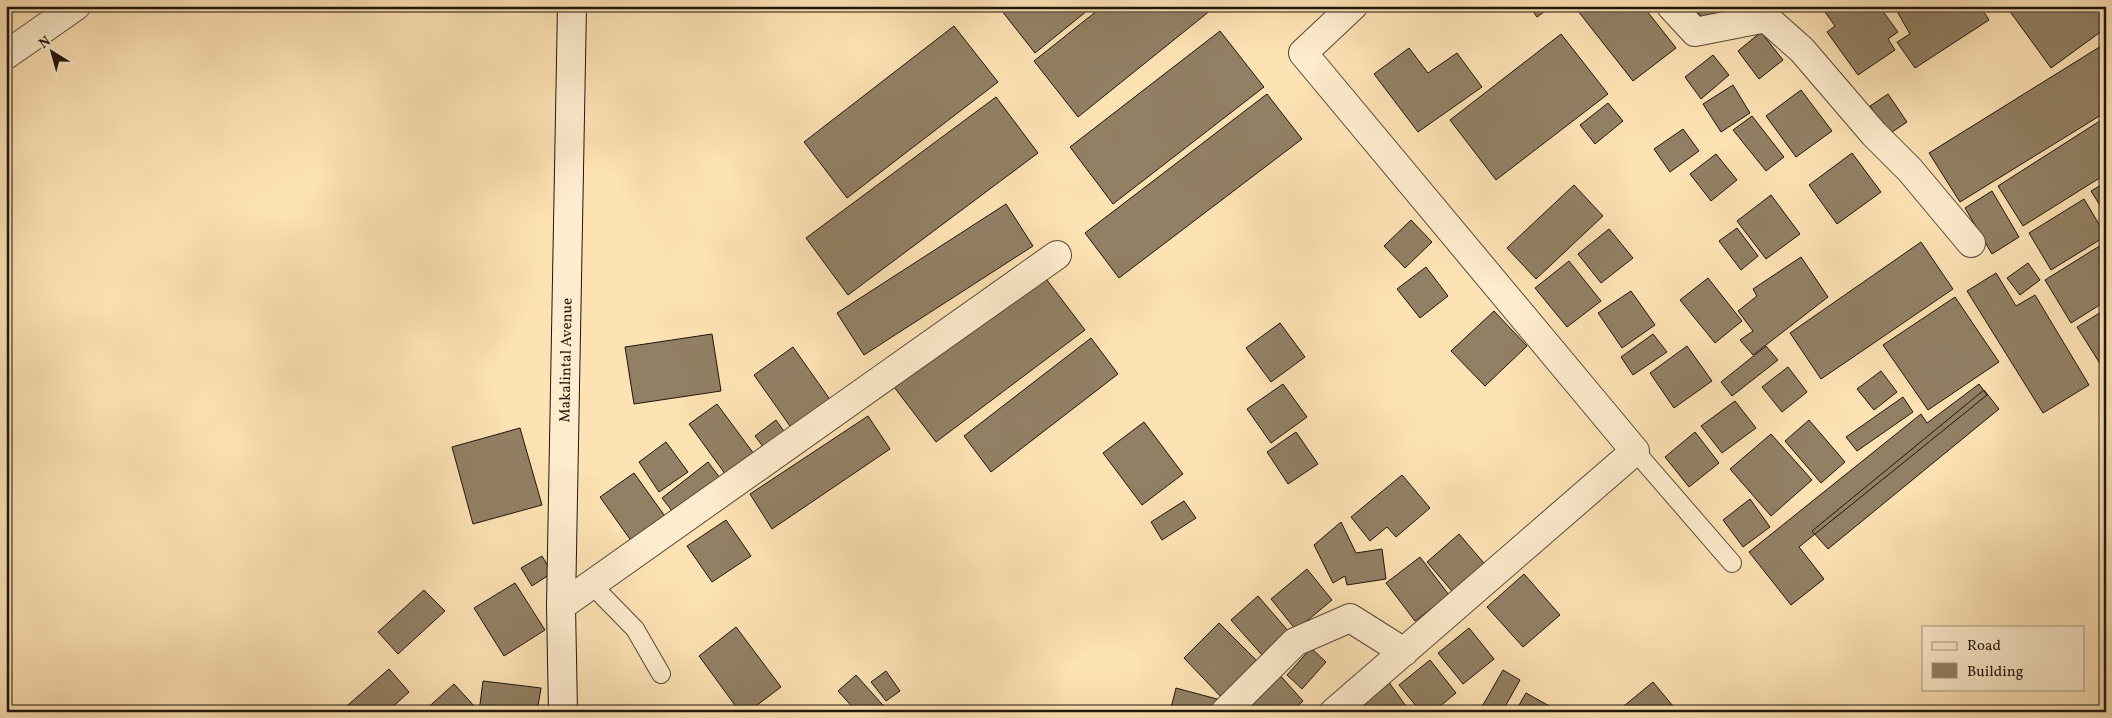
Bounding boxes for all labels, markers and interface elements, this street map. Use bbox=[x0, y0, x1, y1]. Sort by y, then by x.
north arrow bbox=[28, 28, 78, 78]
text: N bbox=[35, 32, 55, 53]
street label: Makalintal Avenue bbox=[555, 298, 579, 423]
legend bbox=[1922, 626, 2084, 690]
text: Road bbox=[1967, 636, 2001, 657]
text: Building bbox=[1967, 662, 2024, 683]

